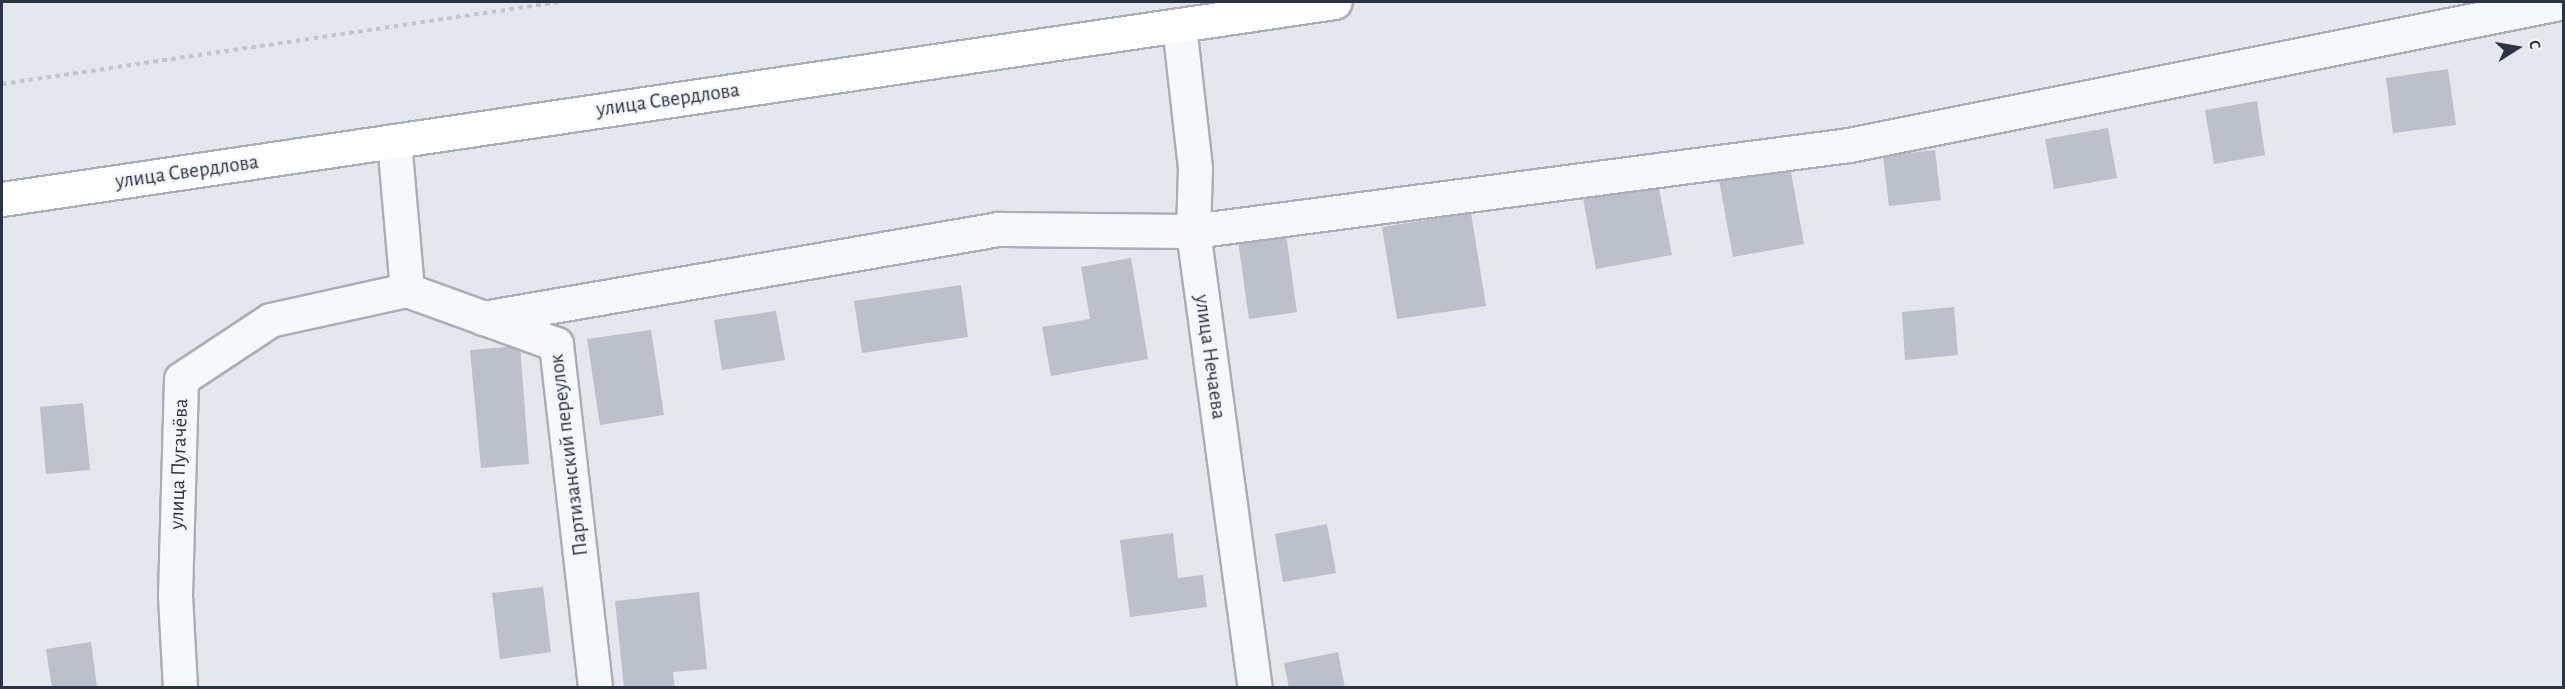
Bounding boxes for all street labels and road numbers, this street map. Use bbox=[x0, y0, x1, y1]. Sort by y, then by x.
street label: улица Свердлова bbox=[595, 77, 741, 123]
street label: улица Свердлова bbox=[114, 149, 260, 195]
street label: улица Нечаева bbox=[1189, 293, 1231, 421]
street label: Партизанский переулок bbox=[544, 352, 594, 558]
street label: улица Пугачёва bbox=[164, 398, 194, 530]

